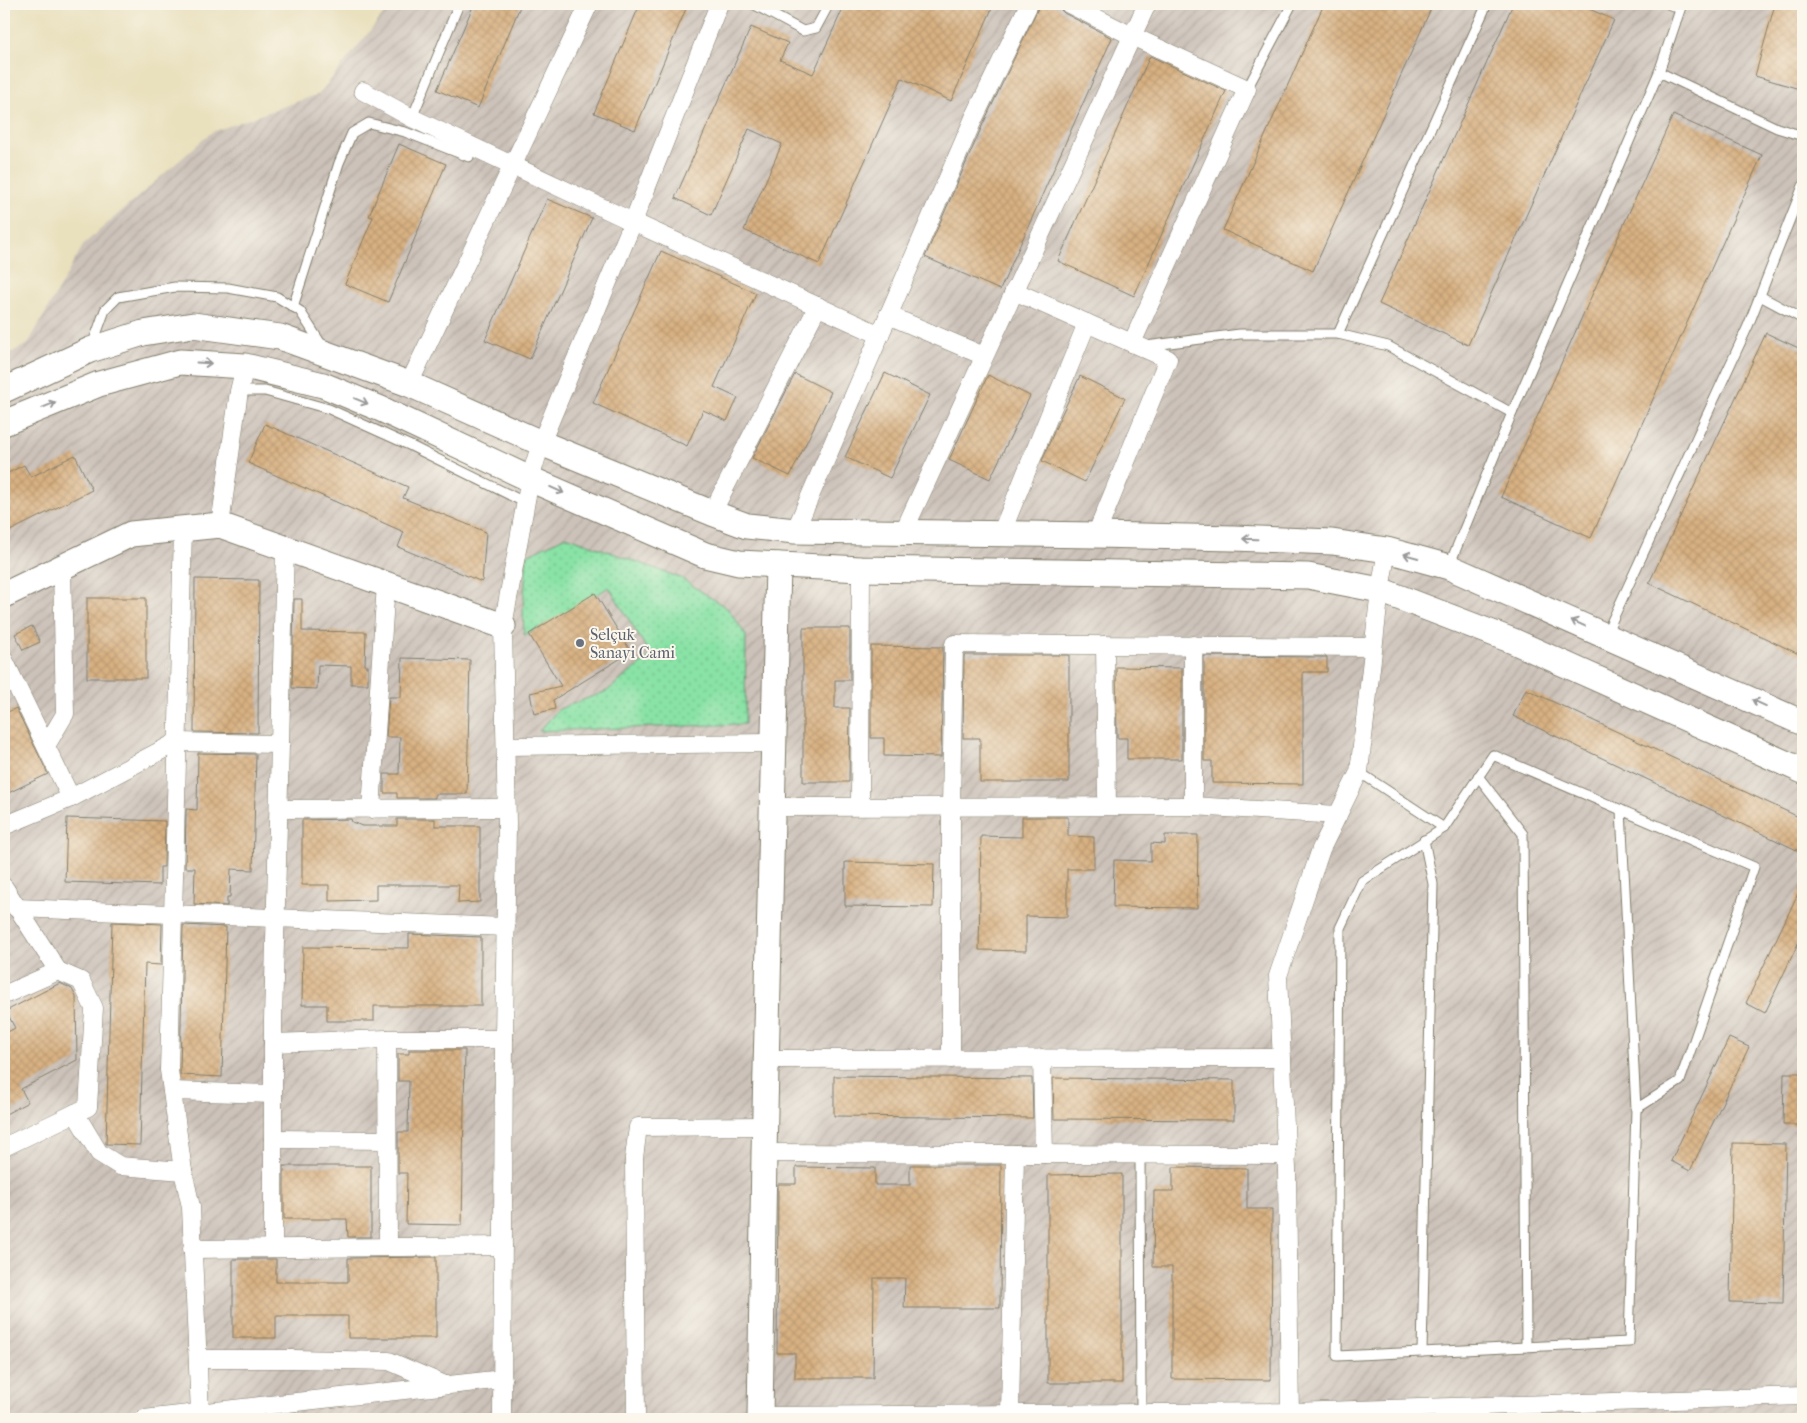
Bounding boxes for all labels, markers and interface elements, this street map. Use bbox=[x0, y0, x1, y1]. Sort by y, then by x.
one-way arrow bbox=[196, 359, 212, 368]
one-way arrow bbox=[353, 396, 368, 406]
one-way arrow bbox=[41, 400, 56, 409]
one-way arrow bbox=[549, 486, 564, 496]
one-way arrow bbox=[1243, 534, 1259, 544]
one-way arrow bbox=[1404, 551, 1420, 561]
one-way arrow bbox=[1571, 618, 1586, 628]
place label: Selçuk Sanayi Cami bbox=[590, 625, 675, 662]
marker: Selçuk Sanayi Cami bbox=[574, 637, 586, 649]
one-way arrow bbox=[1752, 698, 1767, 708]

